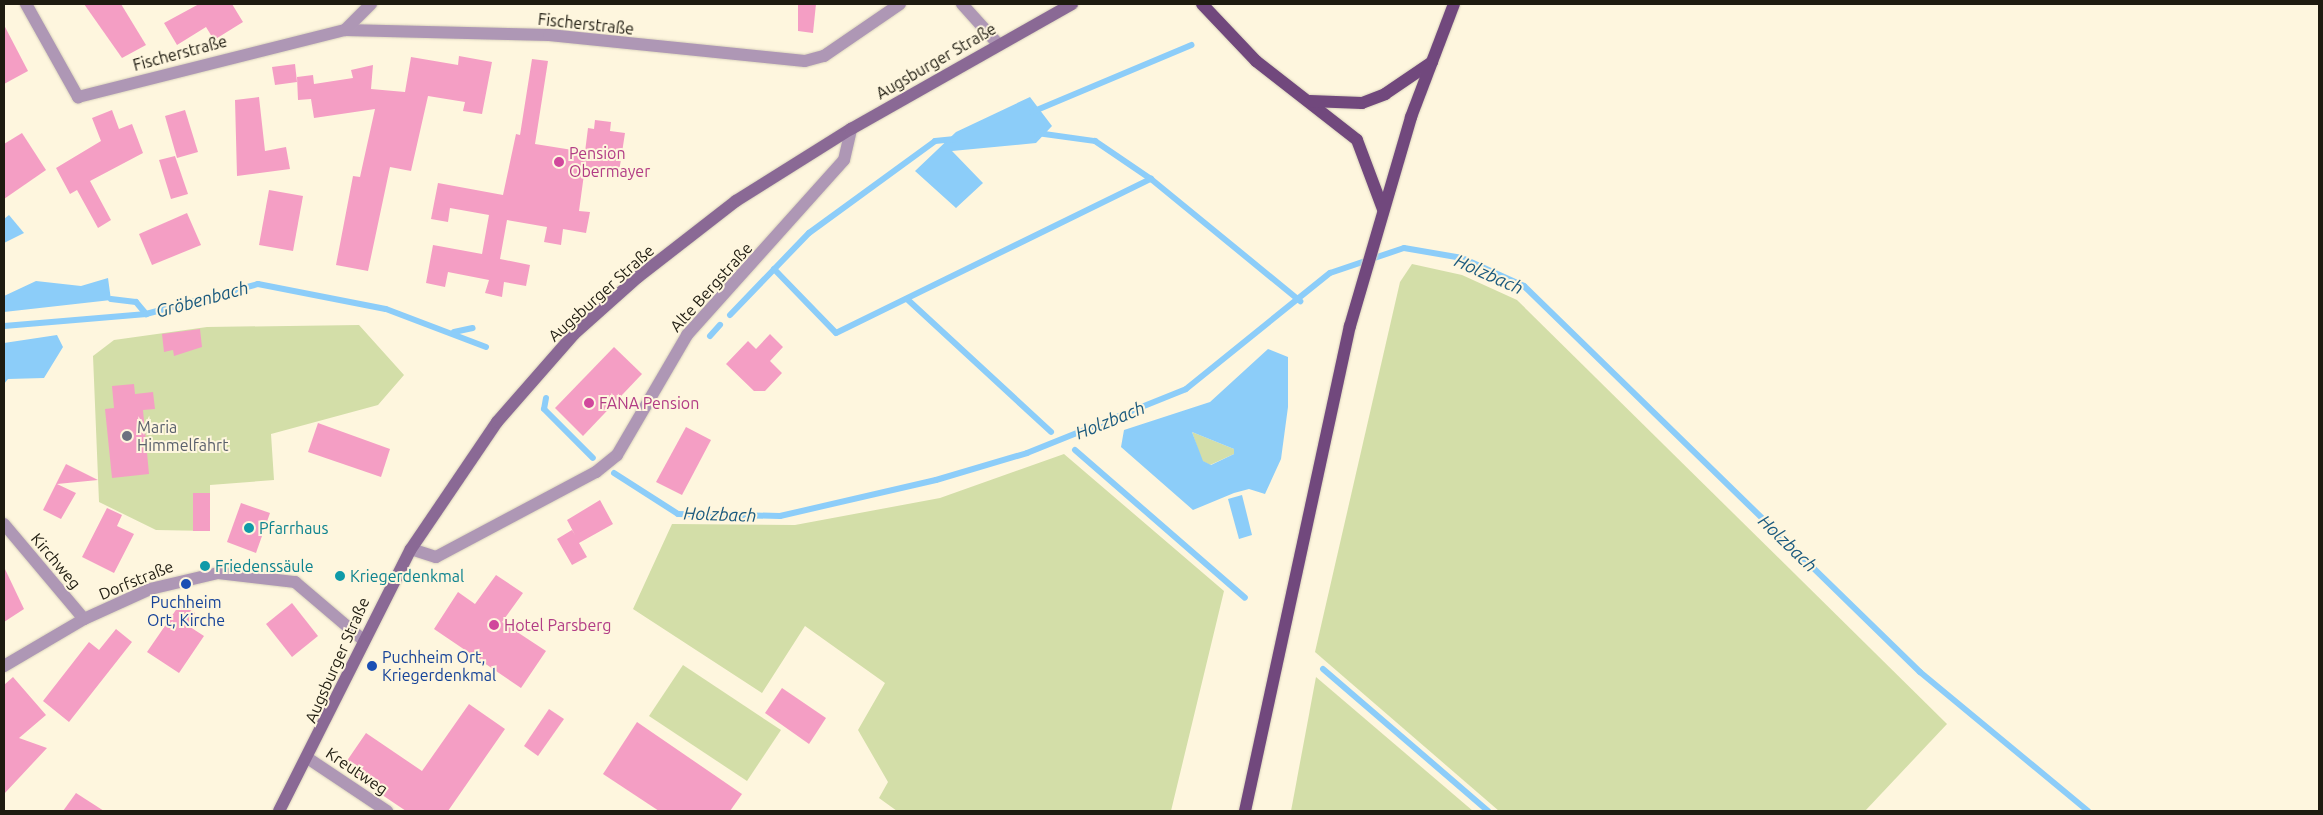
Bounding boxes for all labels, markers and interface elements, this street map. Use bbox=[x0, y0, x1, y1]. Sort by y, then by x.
street label: Fischerstraße bbox=[537, 9, 635, 39]
street label: Augsburger Straße bbox=[873, 19, 999, 103]
street label: Fischerstraße bbox=[131, 31, 229, 75]
place label: Pension Obermayer bbox=[569, 143, 650, 181]
marker: Pension Obermayer bbox=[553, 156, 565, 168]
street label: Alte Bergstraße bbox=[666, 238, 756, 336]
street label: Augsburger Straße bbox=[544, 241, 658, 345]
water label: Holzbach bbox=[1451, 249, 1527, 299]
water label: Gröbenbach bbox=[153, 276, 251, 322]
place label: FANA Pension bbox=[599, 393, 699, 413]
water label: Holzbach bbox=[1072, 396, 1148, 444]
marker: FANA Pension bbox=[583, 397, 595, 409]
place label: Maria Himmelfahrt bbox=[137, 417, 228, 455]
marker: Maria Himmelfahrt bbox=[121, 430, 133, 442]
water label: Holzbach bbox=[683, 502, 757, 526]
water label: Holzbach bbox=[1754, 510, 1822, 576]
place label: Pfarrhaus bbox=[259, 518, 328, 538]
marker: Pfarrhaus bbox=[243, 522, 255, 534]
street label: Kirchweg bbox=[27, 529, 85, 593]
street label: Dorfstraße bbox=[96, 556, 176, 604]
place label: Friedenssäule bbox=[215, 556, 314, 576]
marker: Friedenssäule bbox=[199, 560, 211, 572]
place label: Kriegerdenkmal bbox=[350, 566, 464, 586]
marker: Kriegerdenkmal bbox=[334, 570, 346, 582]
marker: Puchheim Ort, Kirche bbox=[180, 578, 192, 590]
place label: Puchheim Ort, Kirche bbox=[147, 592, 225, 630]
street label: Augsburger Straße bbox=[301, 594, 373, 726]
place label: Hotel Parsberg bbox=[504, 615, 612, 635]
marker: Hotel Parsberg bbox=[488, 619, 500, 631]
place label: Puchheim Ort, Kriegerdenkmal bbox=[382, 647, 496, 685]
marker: Puchheim Ort, Kriegerdenkmal bbox=[366, 660, 378, 672]
street label: Kreutweg bbox=[322, 743, 392, 799]

